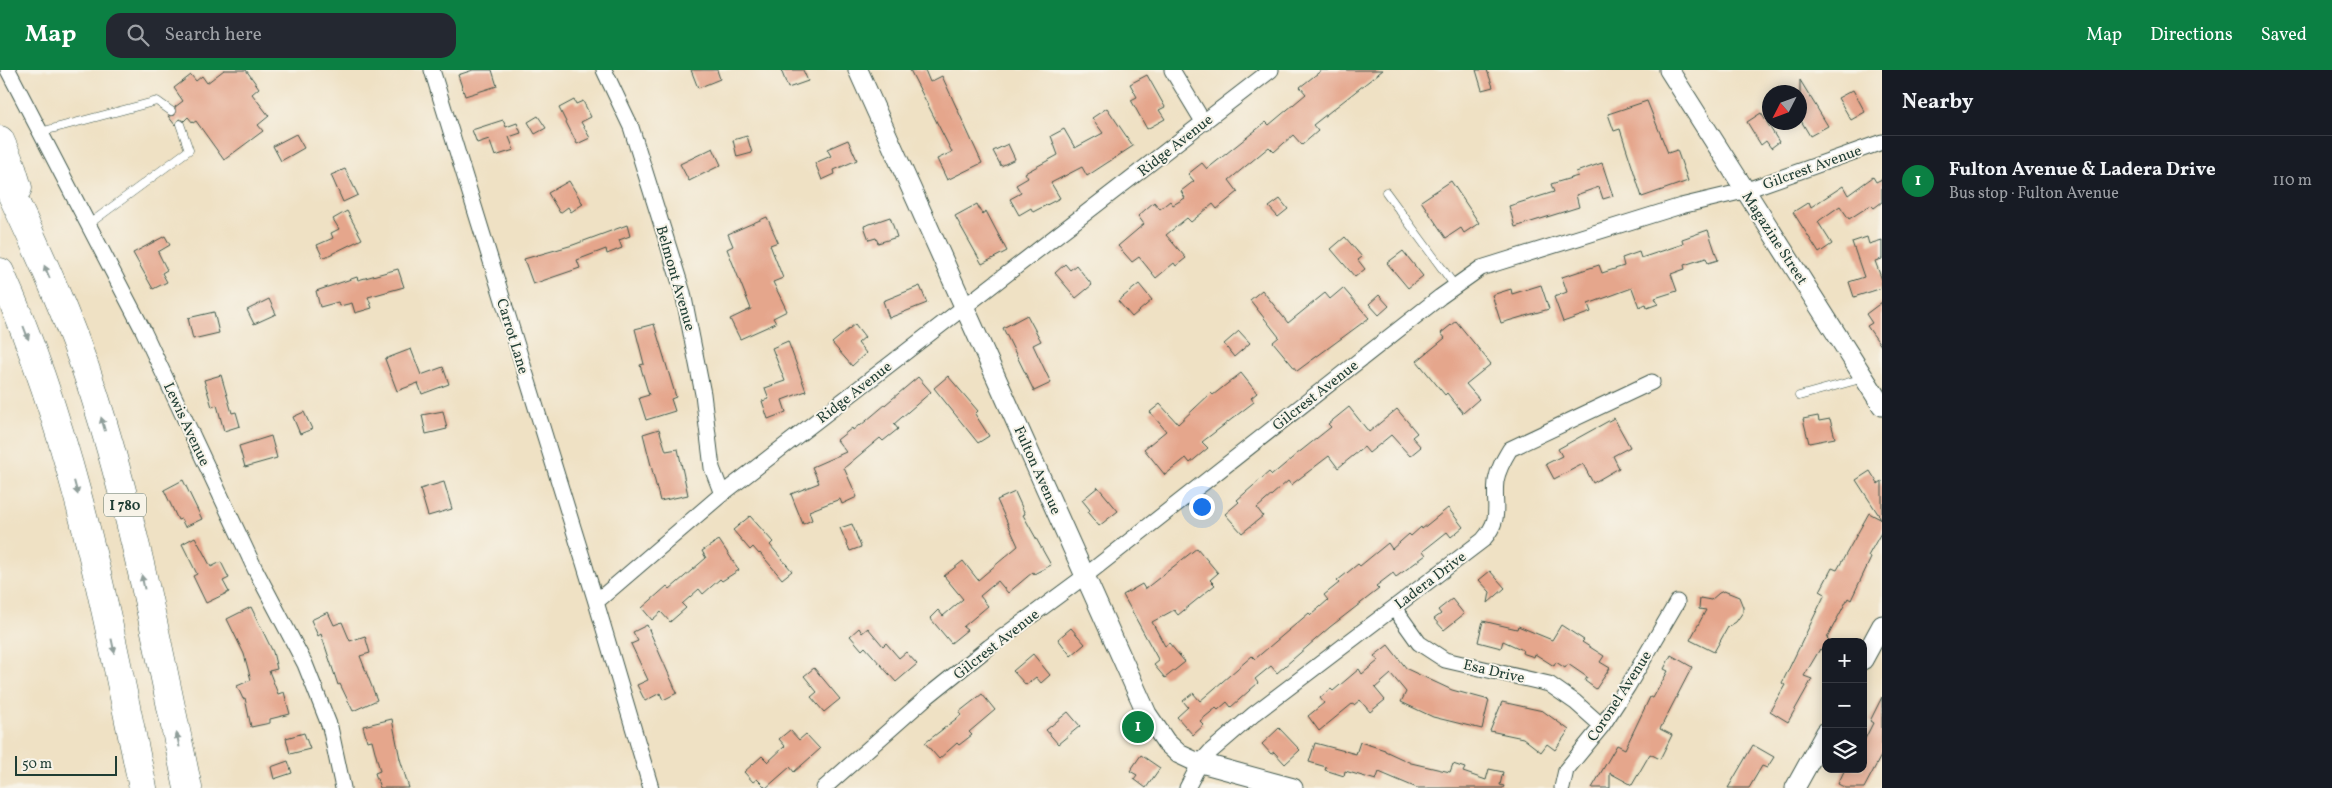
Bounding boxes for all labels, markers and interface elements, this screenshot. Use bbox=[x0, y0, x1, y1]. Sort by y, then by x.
search box bbox=[106, 13, 456, 58]
text: Map bbox=[25, 18, 76, 52]
icon: search bbox=[124, 21, 152, 49]
text: Search here bbox=[164, 22, 262, 48]
text: Map bbox=[2086, 23, 2122, 48]
text: Directions bbox=[2150, 23, 2233, 48]
text: Saved bbox=[2261, 23, 2307, 48]
north arrow bbox=[1762, 85, 1807, 130]
text: Nearby bbox=[1902, 88, 1973, 117]
street label: Ridge Avenue bbox=[1134, 110, 1218, 182]
street label: Gilcrest Avenue bbox=[1760, 141, 1865, 196]
text: Fulton Avenue & Ladera Drive bbox=[1949, 157, 2216, 183]
text: 1 bbox=[1915, 170, 1921, 192]
text: 110 m bbox=[2273, 170, 2312, 192]
text: Bus stop · Fulton Avenue bbox=[1949, 183, 2119, 205]
street label: Magazine Street bbox=[1736, 188, 1812, 289]
street label: Belmont Avenue bbox=[650, 223, 700, 333]
one-way arrow bbox=[43, 265, 51, 279]
street label: Carrot Lane bbox=[490, 296, 533, 377]
one-way arrow bbox=[22, 326, 30, 340]
street label: Gilcrest Avenue bbox=[1269, 356, 1363, 436]
street label: Ridge Avenue bbox=[813, 357, 897, 429]
street label: Lewis Avenue bbox=[157, 379, 214, 470]
one-way arrow bbox=[98, 417, 106, 432]
street label: Fulton Avenue bbox=[1008, 423, 1066, 518]
one-way arrow bbox=[72, 480, 80, 495]
road number: I 780 bbox=[104, 494, 146, 516]
your location bbox=[1189, 494, 1215, 520]
street label: Ladera Drive bbox=[1391, 547, 1471, 615]
one-way arrow bbox=[139, 574, 147, 589]
street label: Gilcrest Avenue bbox=[950, 605, 1044, 685]
one-way arrow bbox=[109, 638, 117, 653]
map controls bbox=[1822, 638, 1867, 773]
button: + bbox=[1822, 638, 1867, 683]
street label: Coronel Avenue bbox=[1583, 647, 1658, 746]
street label: Esa Drive bbox=[1461, 655, 1526, 690]
button: − bbox=[1822, 683, 1867, 728]
pin: 1 bbox=[1122, 708, 1154, 746]
button: layers bbox=[1822, 728, 1867, 773]
one-way arrow bbox=[174, 733, 182, 748]
scale bar bbox=[15, 753, 118, 776]
text: 50 m bbox=[22, 755, 52, 774]

